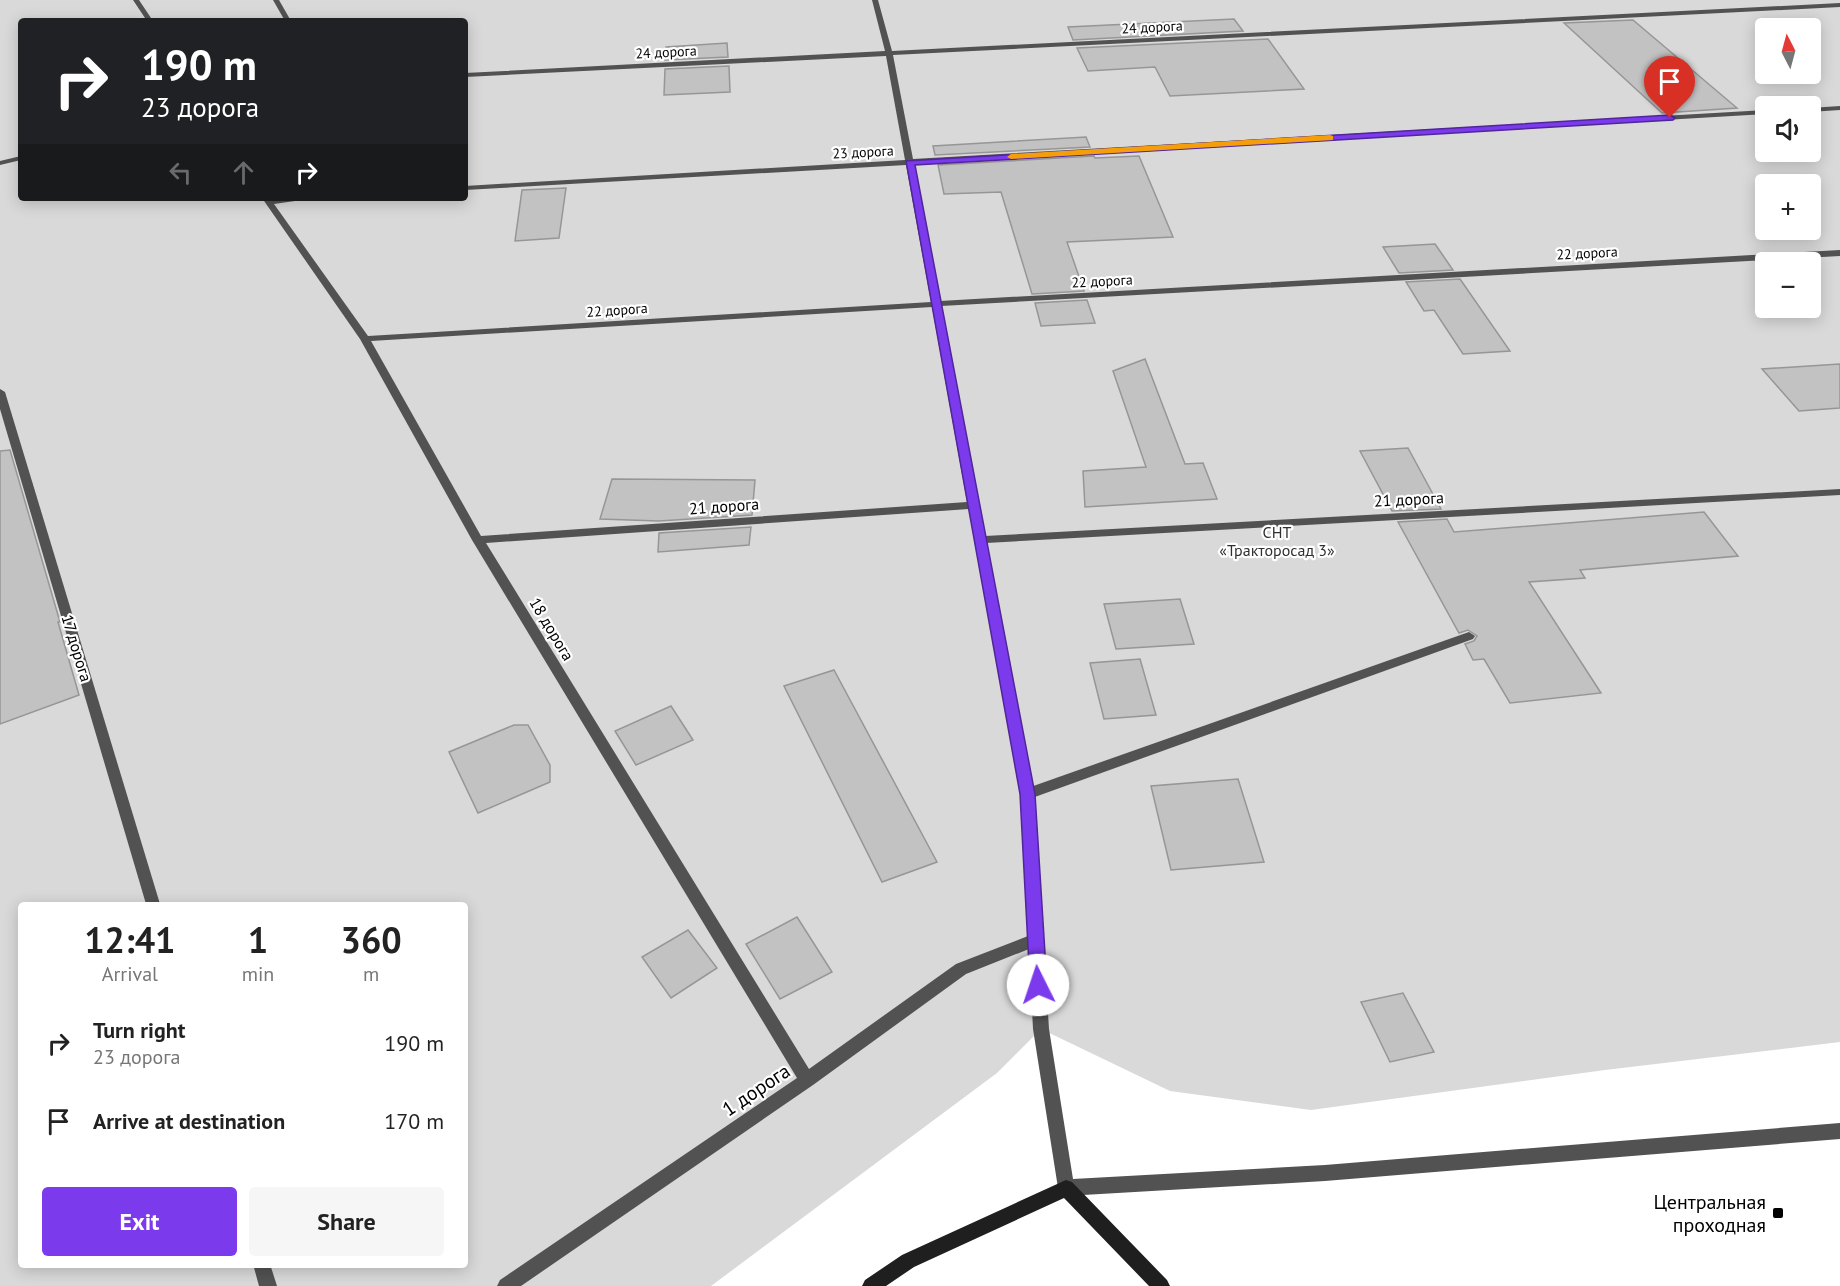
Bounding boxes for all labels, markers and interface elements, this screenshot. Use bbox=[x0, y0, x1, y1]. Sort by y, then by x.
street label: 24 дорога bbox=[1121, 16, 1183, 38]
north arrow bbox=[1755, 18, 1821, 84]
map controls bbox=[1755, 18, 1821, 318]
text: 190 m bbox=[141, 37, 257, 92]
street label: 24 дорога bbox=[635, 41, 697, 63]
icon: right bbox=[42, 42, 120, 120]
pin bbox=[1644, 56, 1695, 118]
icon: arrive bbox=[1653, 65, 1686, 98]
text: 23 дорога bbox=[141, 90, 259, 124]
button: sound bbox=[1755, 96, 1821, 162]
street label: 23 дорога bbox=[832, 141, 894, 163]
icon: left bbox=[164, 156, 197, 189]
icon: ahead bbox=[227, 156, 260, 189]
icon: right bbox=[290, 156, 323, 189]
button: + bbox=[1755, 174, 1821, 240]
street label: 22 дорога bbox=[1556, 242, 1618, 264]
button: − bbox=[1755, 252, 1821, 318]
street label: 22 дорога bbox=[1071, 270, 1133, 292]
street label: 22 дорога bbox=[586, 299, 648, 321]
street label: 21 дорога bbox=[1374, 487, 1444, 511]
street label: 21 дорога bbox=[688, 494, 760, 518]
park label: СНТ «Тракторосад 3» bbox=[1219, 522, 1335, 560]
street label: 18 дорога bbox=[525, 594, 579, 664]
street label: 17 дорога bbox=[57, 612, 97, 684]
text: 12:41 bbox=[84, 916, 176, 963]
text: 1 bbox=[248, 916, 268, 963]
text: 360 bbox=[341, 916, 402, 963]
position arrow bbox=[1006, 953, 1070, 1017]
text: Arrival bbox=[102, 961, 158, 987]
text: min bbox=[242, 961, 274, 987]
text: m bbox=[363, 961, 379, 987]
text: Turn right bbox=[93, 1016, 185, 1044]
icon: right bbox=[42, 1027, 75, 1060]
text: 190 m bbox=[384, 1029, 444, 1057]
text: 23 дорога bbox=[93, 1044, 181, 1070]
street label: 1 дорога bbox=[717, 1058, 795, 1122]
icon: arrive bbox=[42, 1105, 75, 1138]
text: Arrive at destination bbox=[93, 1107, 285, 1135]
text: 170 m bbox=[384, 1107, 444, 1135]
button: Exit bbox=[42, 1187, 237, 1256]
button: Share bbox=[249, 1187, 444, 1256]
place label: Центральная проходная bbox=[1654, 1189, 1766, 1238]
marker: Центральная проходная bbox=[1771, 1206, 1785, 1220]

